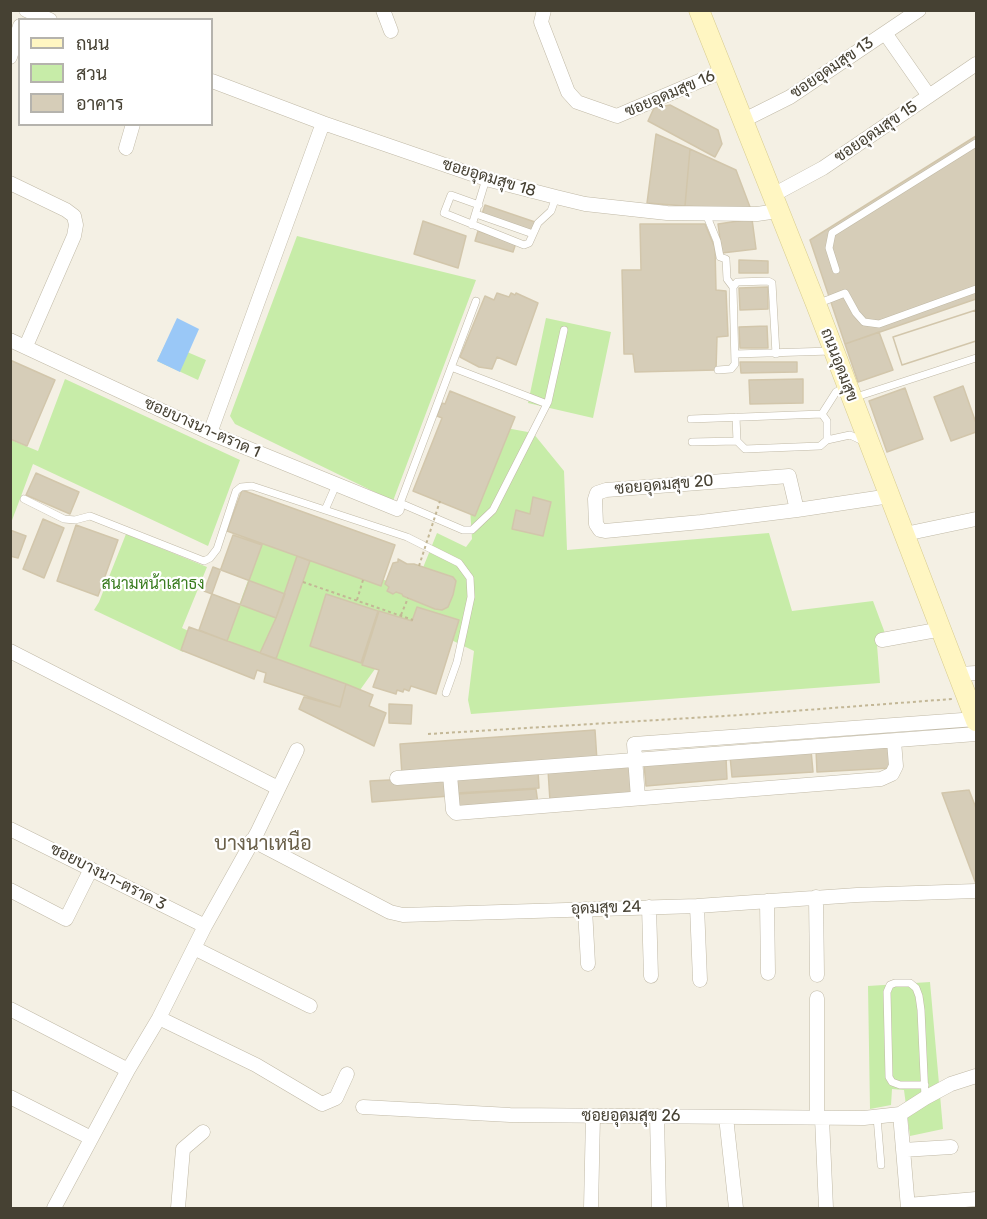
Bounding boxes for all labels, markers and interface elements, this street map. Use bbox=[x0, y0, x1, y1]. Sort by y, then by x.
legend bbox=[18, 18, 213, 126]
text: ถนน bbox=[76, 33, 109, 55]
street label: ซอยอุดมสุข 13 bbox=[787, 33, 877, 103]
text: สวน bbox=[76, 63, 107, 85]
street label: ซอยอุดมสุข 16 bbox=[622, 66, 718, 122]
text: อาคาร bbox=[76, 93, 124, 115]
street label: ซอยอุดมสุข 15 bbox=[831, 97, 921, 167]
street label: ซอยอุดมสุข 18 bbox=[440, 155, 538, 201]
street label: ถนนอุดมสุข bbox=[816, 326, 862, 404]
street label: ซอยบางนา-ตราด 1 bbox=[141, 394, 263, 462]
street label: ซอยอุดมสุข 20 bbox=[614, 471, 714, 499]
park label: สนามหน้าเสาธง bbox=[101, 574, 205, 594]
district label: บางนาเหนือ bbox=[214, 832, 312, 856]
street label: ซอยบางนา-ตราด 3 bbox=[47, 839, 169, 915]
street label: อุดมสุข 24 bbox=[570, 897, 642, 919]
street label: ซอยอุดมสุข 26 bbox=[582, 1106, 680, 1126]

